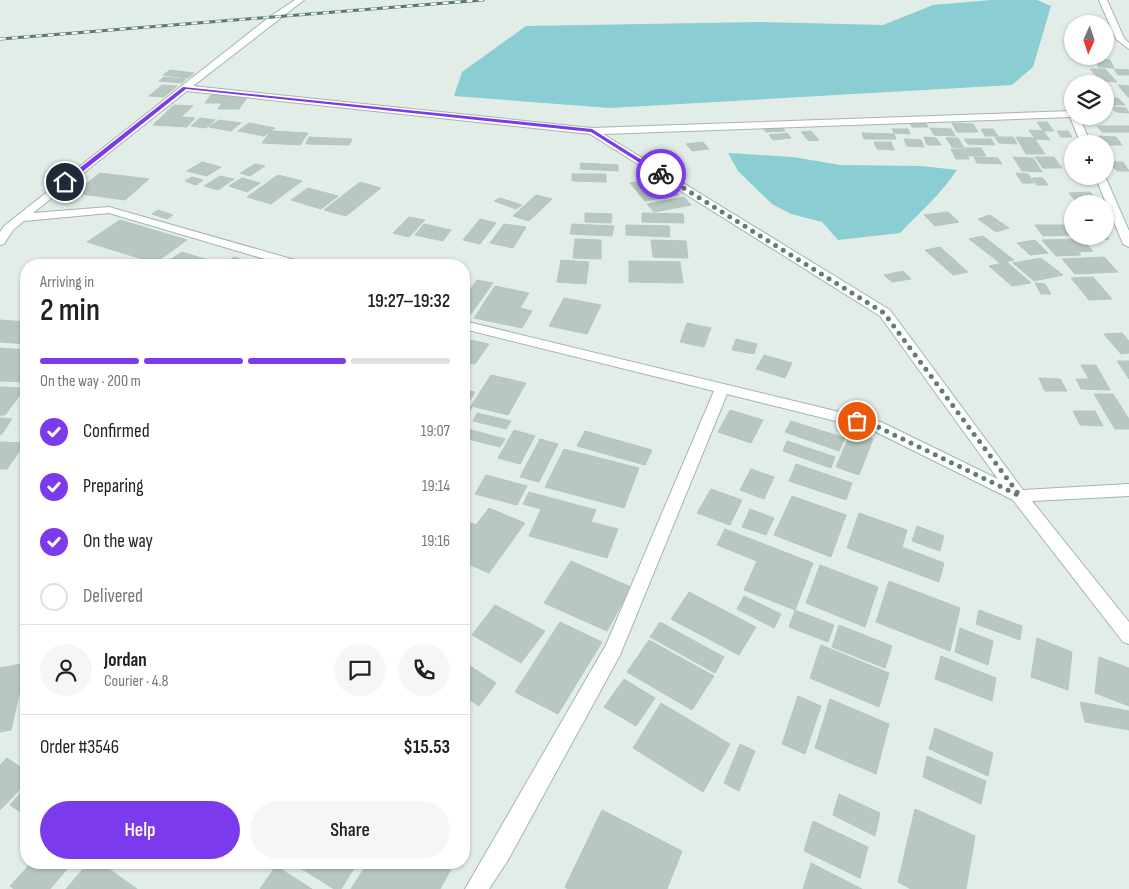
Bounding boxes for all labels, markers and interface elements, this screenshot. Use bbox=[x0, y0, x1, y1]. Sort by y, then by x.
north arrow bbox=[1064, 15, 1114, 65]
map controls bbox=[1064, 15, 1114, 245]
button: layers bbox=[1064, 75, 1114, 125]
button: + bbox=[1064, 135, 1114, 185]
courier bbox=[636, 149, 686, 199]
icon: bike bbox=[647, 160, 675, 188]
pin bbox=[44, 161, 86, 203]
icon: home bbox=[51, 168, 79, 196]
button: − bbox=[1064, 195, 1114, 245]
text: Arriving in bbox=[40, 273, 94, 292]
text: 19:27–19:32 bbox=[368, 290, 450, 313]
text: 2 min bbox=[40, 291, 100, 330]
text: On the way · 200 m bbox=[40, 372, 141, 391]
pin bbox=[836, 400, 878, 442]
icon: bag bbox=[843, 407, 871, 435]
icon: check bbox=[40, 418, 68, 446]
text: Confirmed bbox=[83, 420, 150, 443]
text: 19:07 bbox=[421, 422, 450, 441]
icon: check bbox=[40, 473, 68, 501]
text: Preparing bbox=[83, 475, 144, 498]
text: 19:14 bbox=[422, 477, 450, 496]
icon: check bbox=[40, 528, 68, 556]
text: On the way bbox=[83, 530, 153, 553]
text: 19:16 bbox=[422, 532, 450, 551]
text: Delivered bbox=[83, 585, 143, 608]
button: person bbox=[40, 644, 92, 696]
button: chat bbox=[334, 644, 386, 696]
button: phone bbox=[398, 644, 450, 696]
text: Jordan bbox=[104, 649, 147, 672]
text: Courier · 4.8 bbox=[104, 672, 168, 691]
text: Order #3546 bbox=[40, 736, 119, 759]
text: $15.53 bbox=[403, 736, 450, 759]
button: Help bbox=[40, 801, 240, 859]
button: Share bbox=[250, 801, 450, 859]

